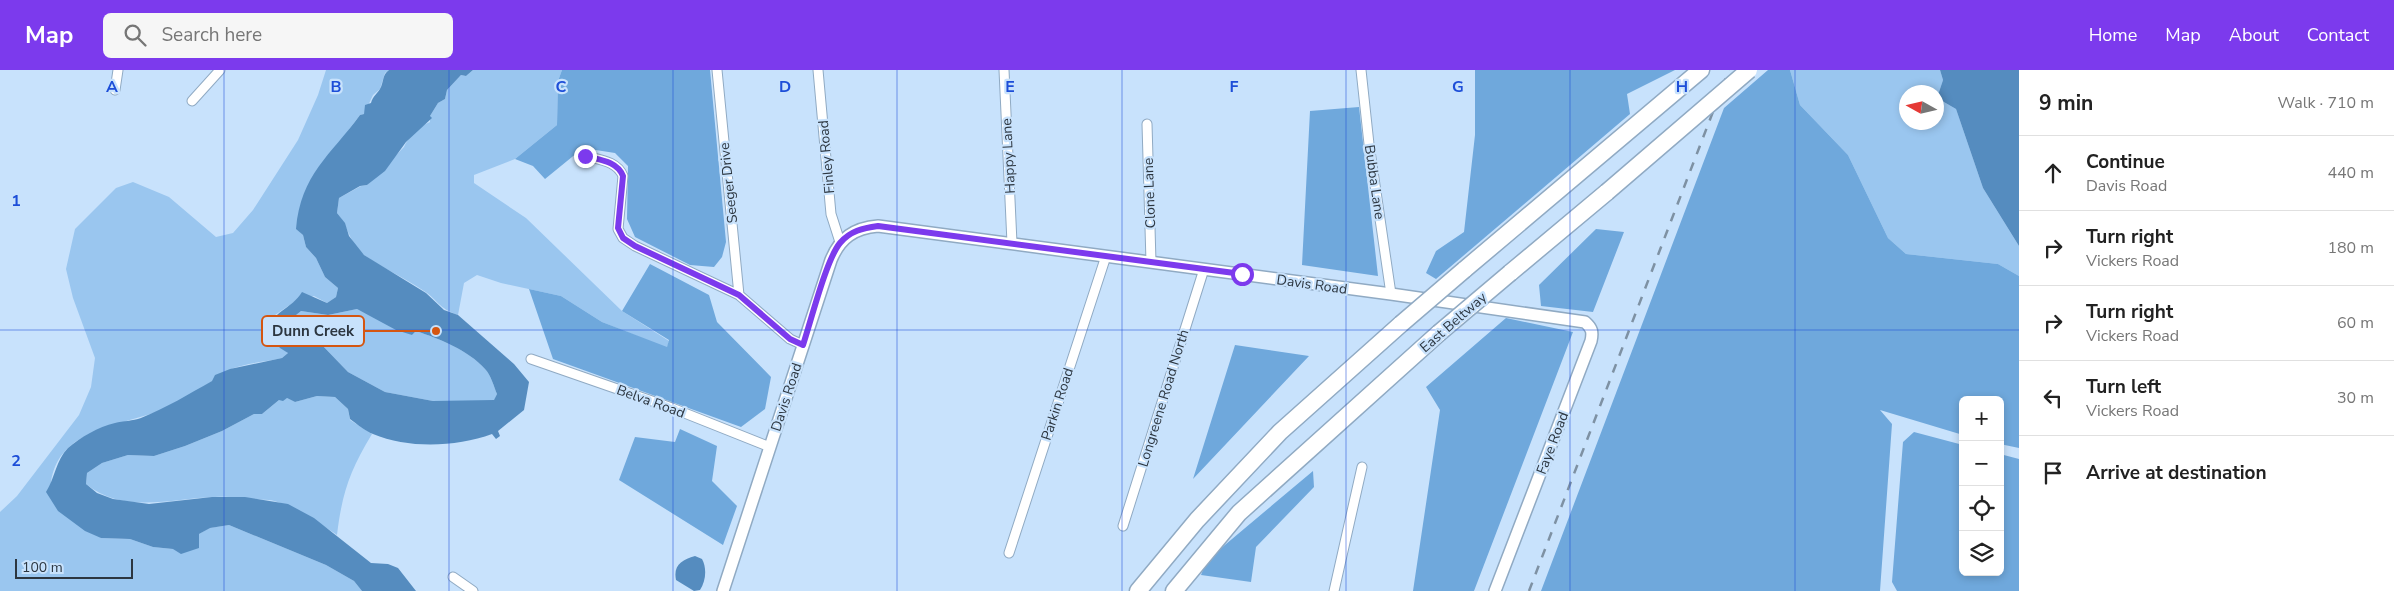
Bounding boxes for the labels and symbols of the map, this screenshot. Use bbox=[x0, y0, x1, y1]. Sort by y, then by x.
text: A bbox=[106, 76, 118, 98]
text: B bbox=[330, 76, 342, 98]
text: C bbox=[556, 76, 567, 98]
text: D bbox=[779, 76, 791, 98]
text: E bbox=[1005, 76, 1015, 98]
text: F bbox=[1230, 76, 1239, 98]
text: G bbox=[1452, 76, 1464, 98]
text: H bbox=[1676, 76, 1688, 98]
north arrow bbox=[1899, 85, 1944, 130]
street label: Happy Lane bbox=[997, 118, 1020, 194]
street label: Finley Road bbox=[814, 119, 839, 194]
street label: Seeger Drive bbox=[715, 142, 742, 224]
street label: Bubba Lane bbox=[1360, 144, 1389, 221]
route end bbox=[574, 145, 597, 168]
street label: Clone Lane bbox=[1139, 157, 1160, 229]
text: 1 bbox=[11, 190, 21, 212]
route start bbox=[1231, 263, 1254, 286]
street label: Davis Road bbox=[1275, 270, 1348, 299]
street label: East Beltway bbox=[1416, 288, 1491, 357]
callout: Dunn Creek bbox=[262, 316, 364, 346]
text: Dunn Creek bbox=[272, 321, 355, 341]
street label: Longreene Road North bbox=[1134, 327, 1193, 469]
street label: Davis Road bbox=[766, 360, 806, 434]
street label: Parkin Road bbox=[1037, 365, 1078, 443]
street label: Belva Road bbox=[614, 380, 688, 423]
street label: Faye Road bbox=[1532, 409, 1573, 477]
text: 2 bbox=[11, 450, 21, 472]
scale bar bbox=[15, 556, 132, 579]

